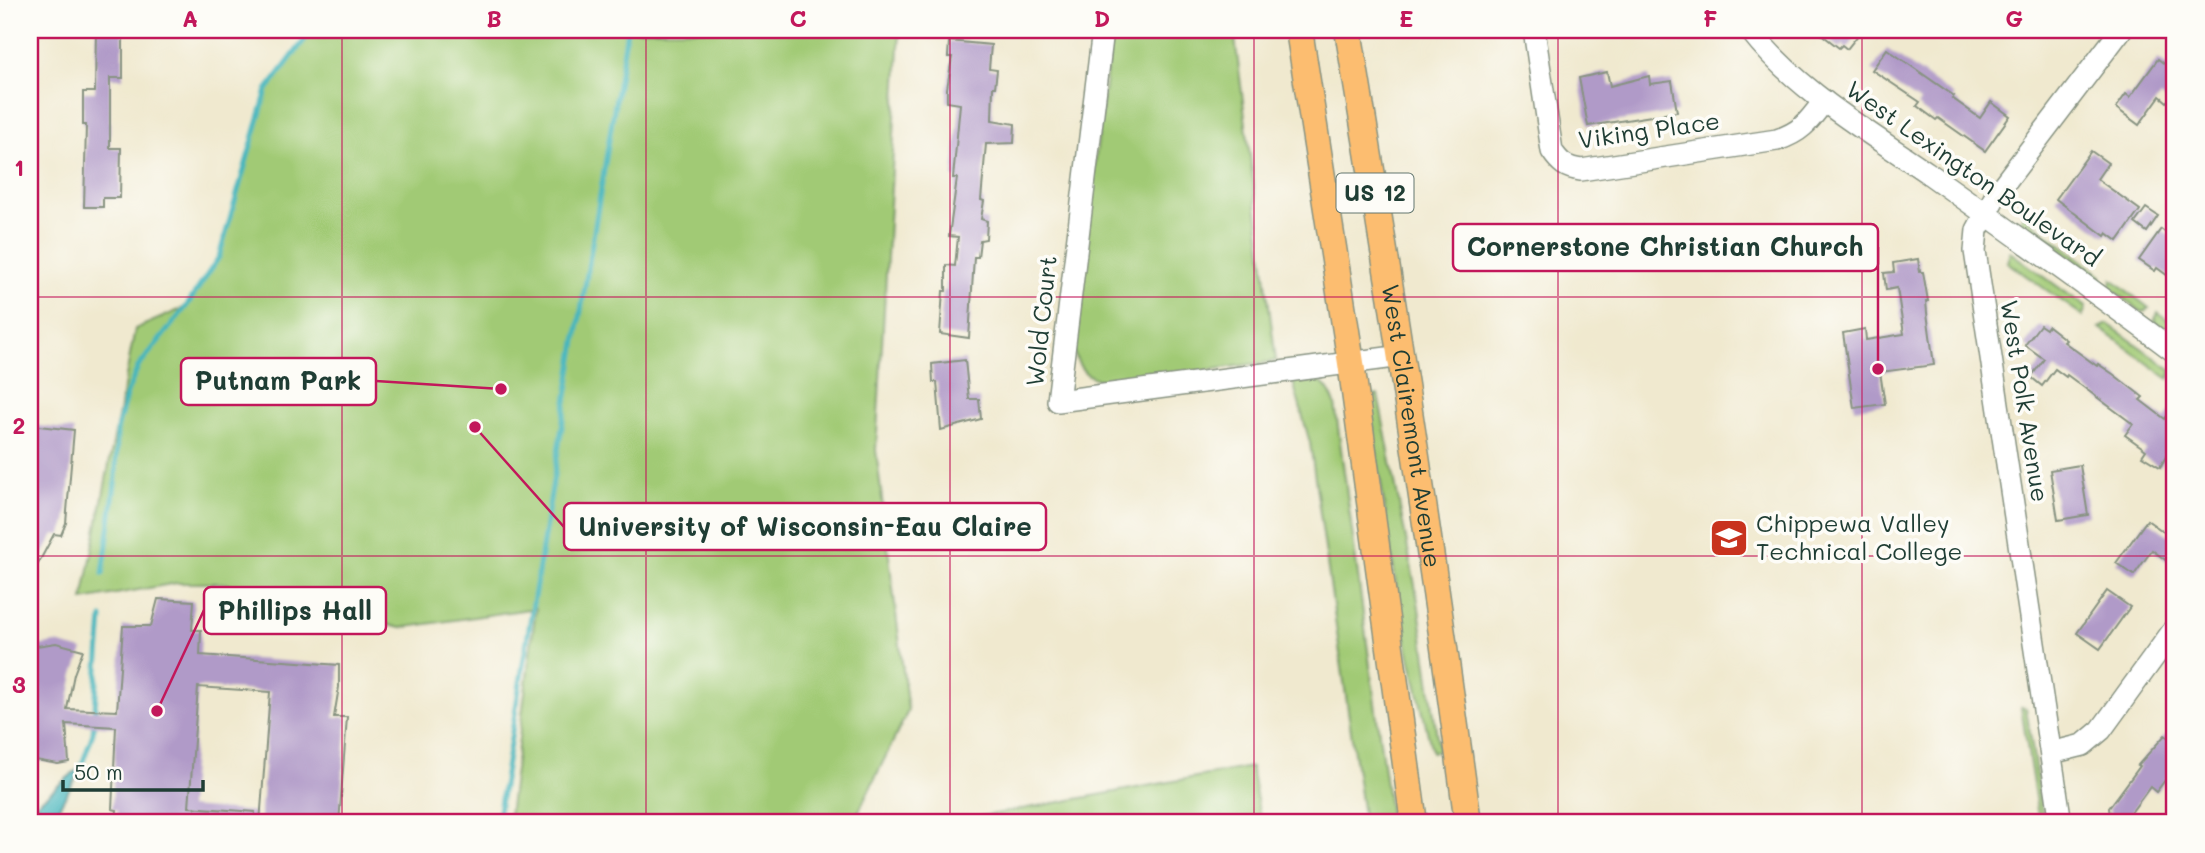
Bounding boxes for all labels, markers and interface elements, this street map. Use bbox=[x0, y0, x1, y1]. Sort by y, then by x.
text: A bbox=[182, 3, 198, 33]
text: B bbox=[486, 3, 502, 33]
text: C bbox=[789, 3, 807, 33]
text: D bbox=[1094, 3, 1110, 33]
text: E bbox=[1399, 3, 1413, 33]
text: F bbox=[1703, 3, 1717, 33]
text: G bbox=[2005, 3, 2023, 33]
street label: West Lexington Boulevard bbox=[1840, 73, 2107, 273]
street label: Viking Place bbox=[1576, 104, 1721, 155]
text: 1 bbox=[14, 152, 24, 182]
road number: US 12 bbox=[1336, 174, 1414, 212]
callout: Cornerstone Christian Church bbox=[1453, 224, 1878, 271]
text: Cornerstone Christian Church bbox=[1467, 229, 1863, 263]
street label: Wold Court bbox=[1018, 254, 1063, 388]
street label: West Clairemont Avenue bbox=[1376, 282, 1449, 570]
street label: West Polk Avenue bbox=[1994, 297, 2057, 504]
callout: Putnam Park bbox=[181, 358, 376, 405]
text: Putnam Park bbox=[195, 363, 361, 397]
text: 2 bbox=[13, 410, 25, 440]
callout: University of Wisconsin-Eau Claire bbox=[564, 503, 1046, 550]
place label: Chippewa Valley Technical College bbox=[1756, 507, 1962, 566]
text: University of Wisconsin-Eau Claire bbox=[578, 509, 1032, 543]
school or university icon: Chippewa Valley Technical College bbox=[1708, 517, 1750, 559]
callout: Phillips Hall bbox=[204, 587, 386, 634]
text: Phillips Hall bbox=[218, 593, 372, 627]
text: 3 bbox=[12, 669, 26, 699]
scale bar bbox=[63, 748, 203, 792]
text: 50 m bbox=[74, 758, 123, 785]

